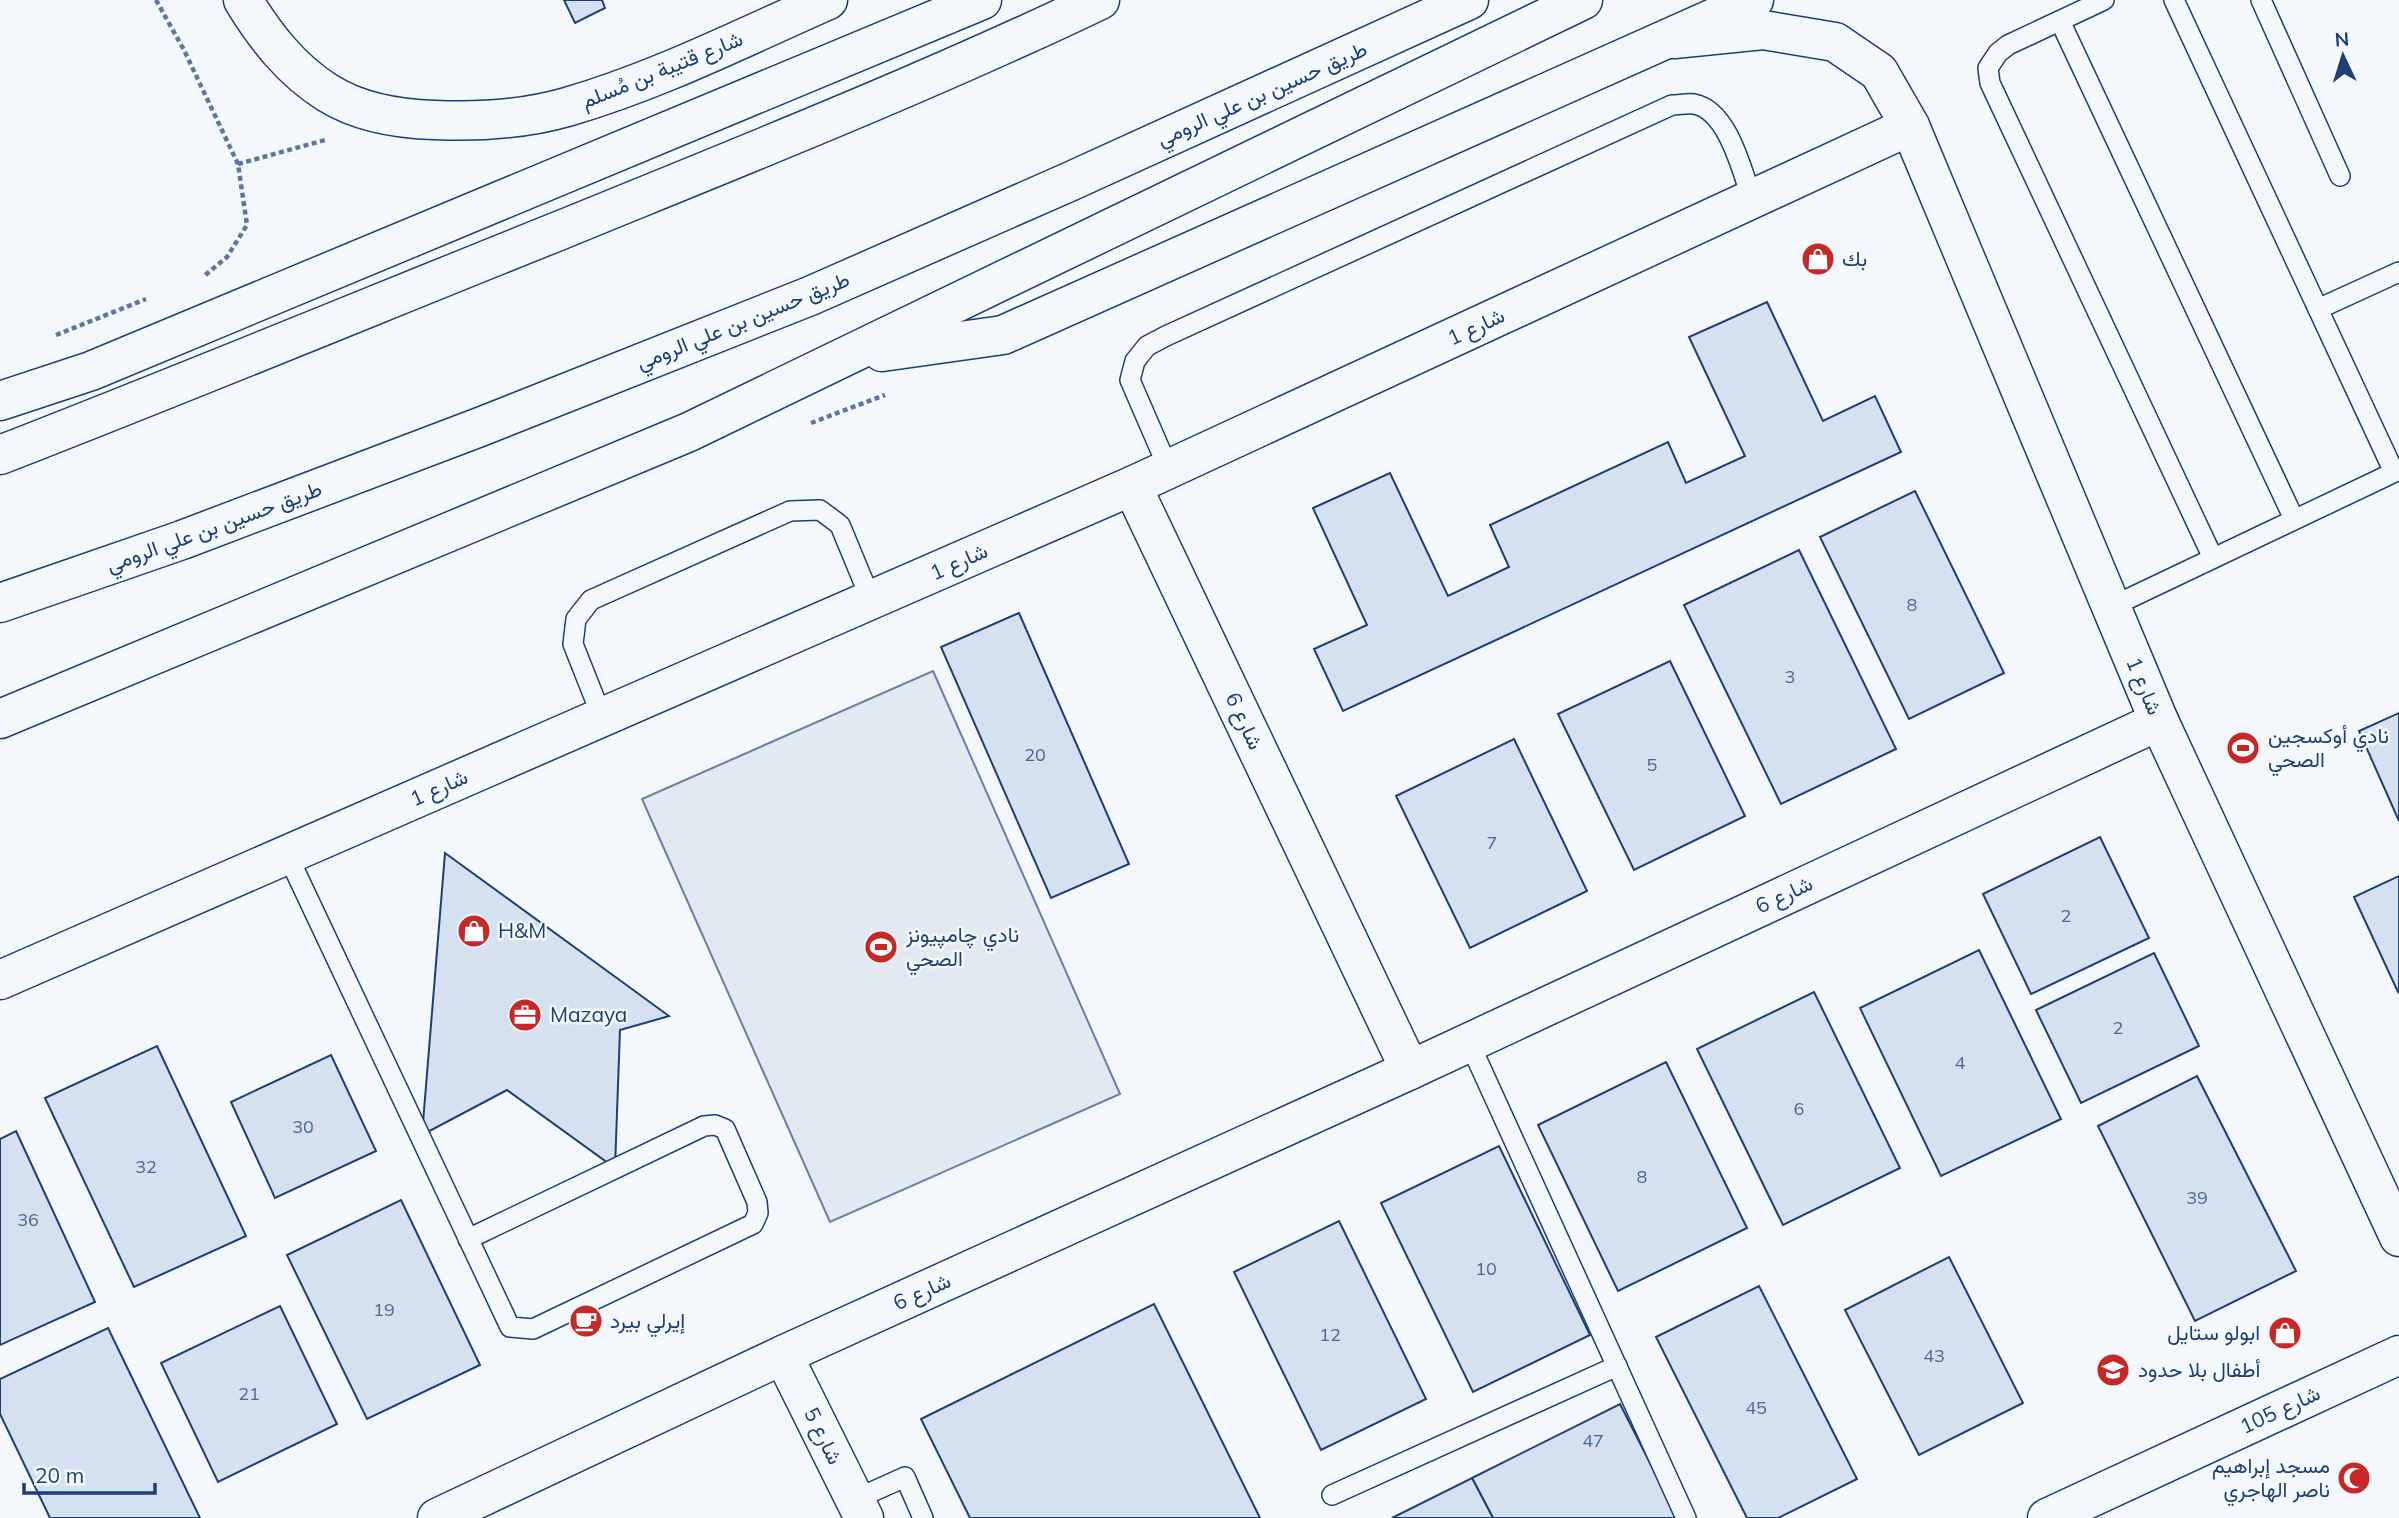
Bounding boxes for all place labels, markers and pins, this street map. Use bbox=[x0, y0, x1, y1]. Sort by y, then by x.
shop icon: بك bbox=[1799, 240, 1837, 278]
place label: بك bbox=[1842, 245, 1867, 271]
place label: نادي أوكسجين الصحي bbox=[2268, 722, 2389, 777]
sports icon: نادي أوكسجين الصحي bbox=[2224, 729, 2262, 767]
shop icon: H&M bbox=[455, 912, 493, 950]
place label: H&M bbox=[498, 917, 546, 943]
place label: نادي چامپيونز الصحي bbox=[905, 921, 1019, 976]
sports icon: نادي چامپيونز الصحي bbox=[862, 928, 900, 966]
office icon: Mazaya bbox=[506, 996, 544, 1034]
place label: Mazaya bbox=[550, 1001, 627, 1027]
cafe icon: إيرلي بيرد bbox=[567, 1302, 605, 1340]
place label: إيرلي بيرد bbox=[610, 1307, 685, 1338]
shop icon: ابولو ستايل bbox=[2266, 1314, 2304, 1352]
place label: ابولو ستايل bbox=[2167, 1319, 2260, 1346]
school or university icon: أطفال بلا حدود bbox=[2094, 1351, 2132, 1389]
place label: أطفال بلا حدود bbox=[2138, 1356, 2260, 1383]
place label: مسجد إبراهيم ناصر الهاجري bbox=[2212, 1452, 2330, 1507]
mosque icon: مسجد إبراهيم ناصر الهاجري bbox=[2335, 1459, 2373, 1497]

